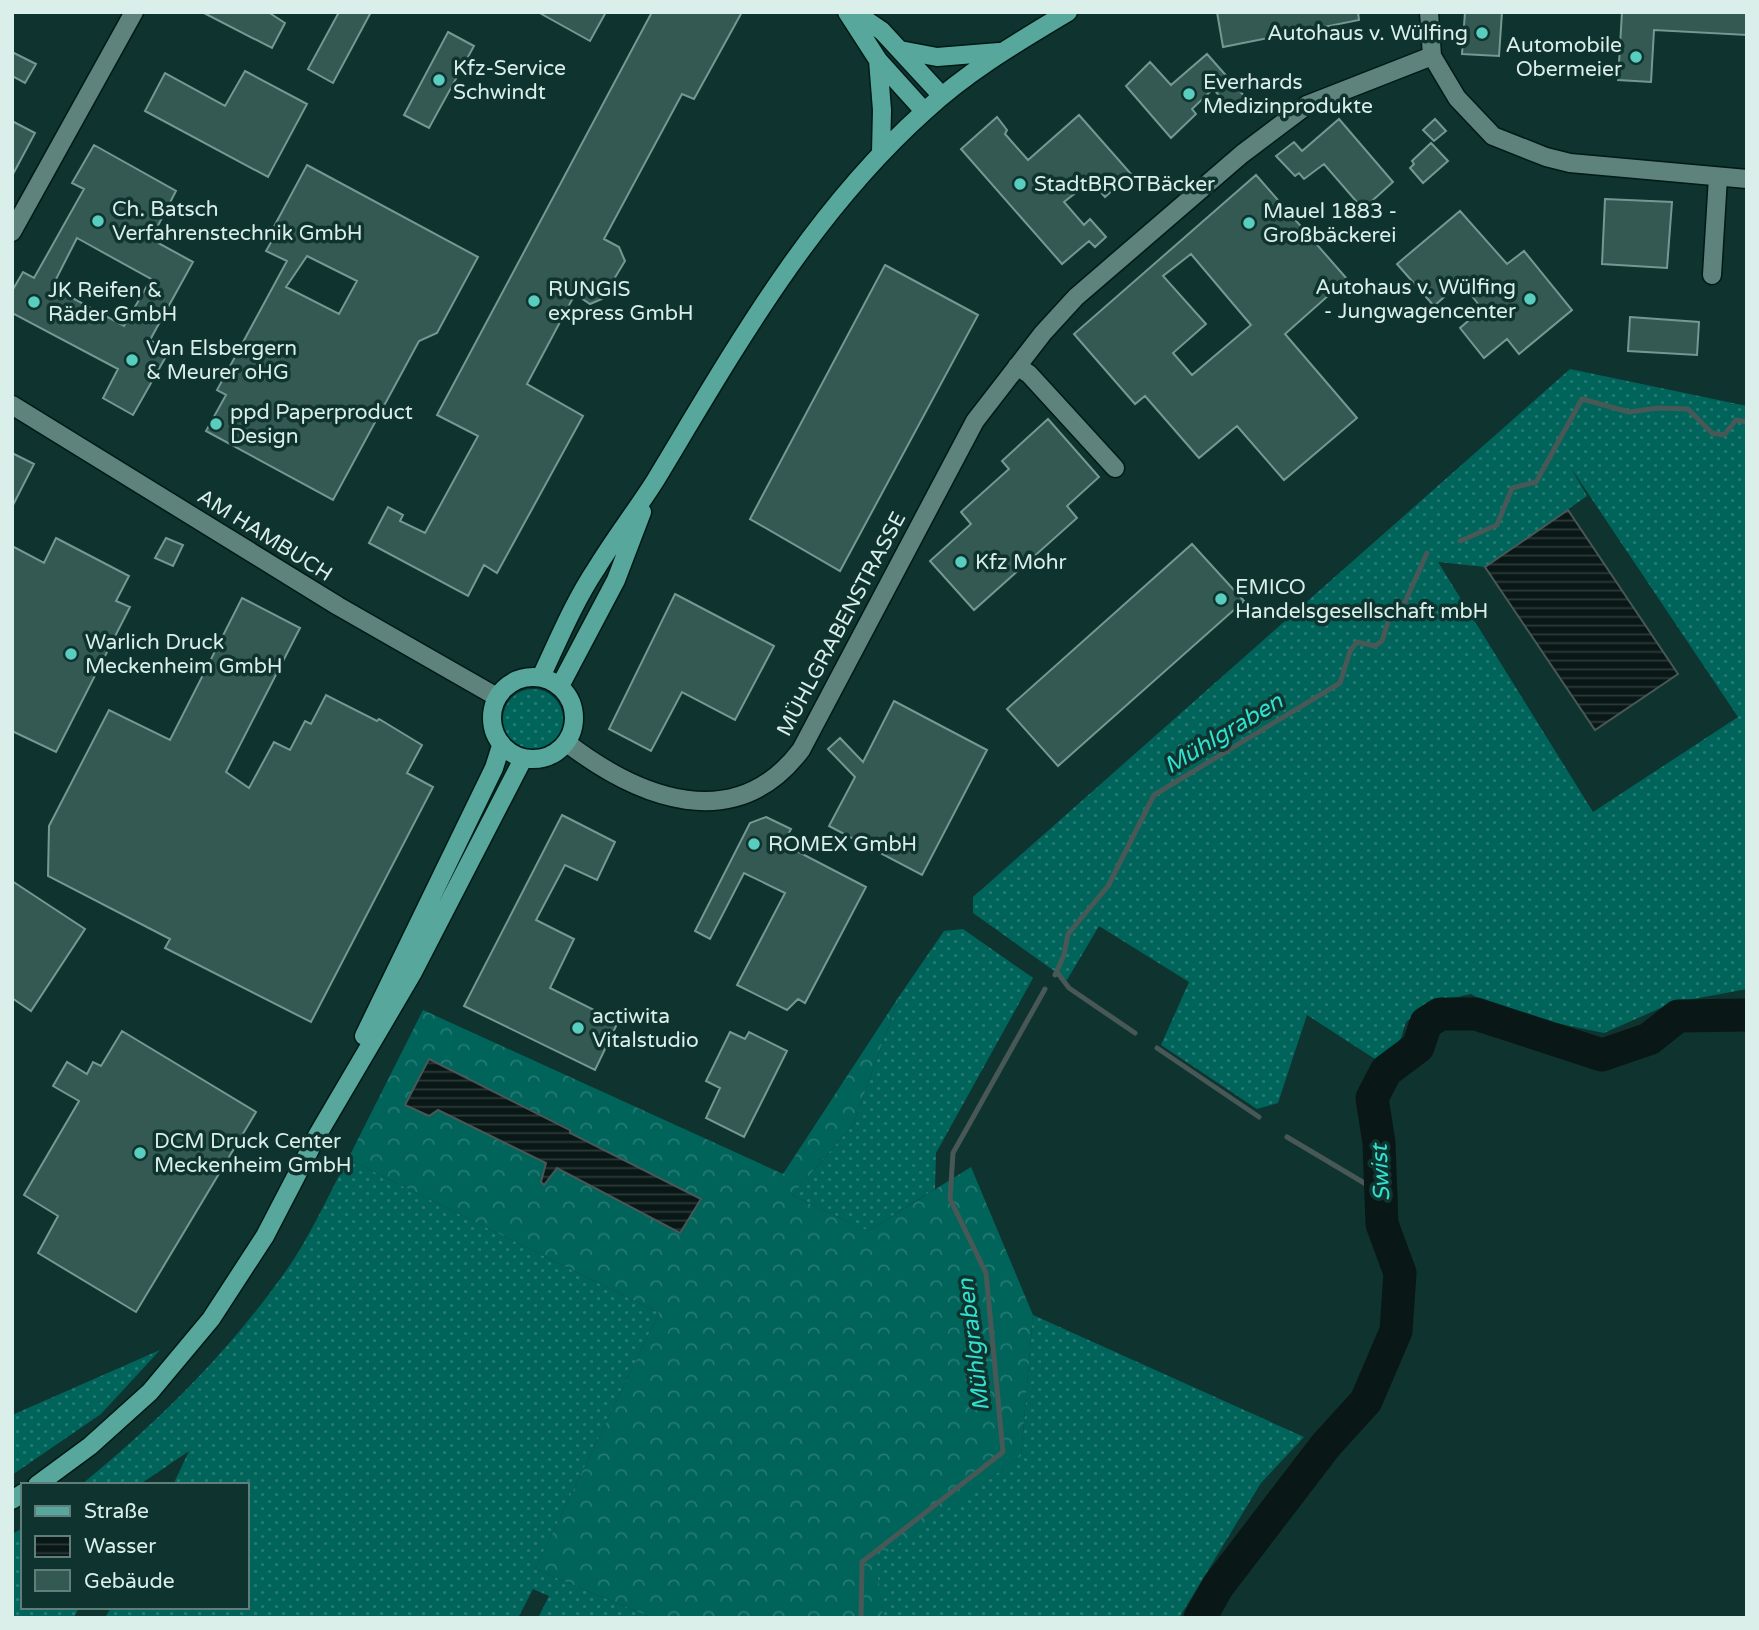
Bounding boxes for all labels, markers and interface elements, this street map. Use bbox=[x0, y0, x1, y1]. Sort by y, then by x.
place label: Autohaus v. Wülfing bbox=[1267, 21, 1468, 46]
marker: Autohaus v. Wülfing bbox=[1474, 25, 1490, 41]
place label: Automobile Obermeier bbox=[1506, 33, 1622, 82]
marker: Automobile Obermeier bbox=[1628, 49, 1644, 65]
place label: Kfz-Service Schwindt bbox=[453, 56, 566, 105]
place label: Everhards Medizinprodukte bbox=[1203, 70, 1373, 119]
marker: Kfz-Service Schwindt bbox=[431, 72, 447, 88]
marker: Everhards Medizinprodukte bbox=[1181, 86, 1197, 102]
place label: StadtBROTBäcker bbox=[1034, 172, 1215, 197]
marker: StadtBROTBäcker bbox=[1012, 176, 1028, 192]
place label: Ch. Batsch Verfahrenstechnik GmbH bbox=[112, 197, 363, 246]
place label: Mauel 1883 - Großbäckerei bbox=[1263, 199, 1397, 248]
marker: Ch. Batsch Verfahrenstechnik GmbH bbox=[90, 213, 106, 229]
marker: Mauel 1883 - Großbäckerei bbox=[1241, 215, 1257, 231]
place label: Autohaus v. Wülfing - Jungwagencenter bbox=[1315, 275, 1516, 324]
place label: RUNGIS express GmbH bbox=[548, 277, 694, 326]
place label: JK Reifen & Räder GmbH bbox=[48, 278, 177, 327]
marker: Autohaus v. Wülfing - Jungwagencenter bbox=[1522, 291, 1538, 307]
marker: RUNGIS express GmbH bbox=[526, 293, 542, 309]
marker: JK Reifen & Räder GmbH bbox=[26, 294, 42, 310]
place label: Van Elsbergern & Meurer oHG bbox=[146, 336, 297, 385]
marker: Van Elsbergern & Meurer oHG bbox=[124, 352, 140, 368]
place label: ppd Paperproduct Design bbox=[230, 400, 413, 449]
marker: ppd Paperproduct Design bbox=[208, 416, 224, 432]
street label: AM HAMBUCH bbox=[193, 484, 337, 587]
street label: MÜHLGRABENSTRASSE bbox=[772, 508, 911, 741]
place label: Kfz Mohr bbox=[975, 550, 1067, 575]
marker: Kfz Mohr bbox=[953, 554, 969, 570]
place label: EMICO Handelsgesellschaft mbH bbox=[1235, 575, 1488, 624]
marker: EMICO Handelsgesellschaft mbH bbox=[1213, 591, 1229, 607]
place label: Warlich Druck Meckenheim GmbH bbox=[85, 630, 283, 679]
marker: Warlich Druck Meckenheim GmbH bbox=[63, 646, 79, 662]
water label: Mühlgraben bbox=[1159, 687, 1289, 780]
place label: ROMEX GmbH bbox=[768, 832, 917, 857]
marker: ROMEX GmbH bbox=[746, 836, 762, 852]
place label: actiwita Vitalstudio bbox=[592, 1004, 699, 1053]
marker: actiwita Vitalstudio bbox=[570, 1020, 586, 1036]
place label: DCM Druck Center Meckenheim GmbH bbox=[154, 1129, 352, 1178]
water label: Swist bbox=[1365, 1141, 1396, 1202]
marker: DCM Druck Center Meckenheim GmbH bbox=[132, 1145, 148, 1161]
water label: Mühlgraben bbox=[952, 1276, 996, 1413]
legend bbox=[21, 1483, 248, 1609]
text: Straße bbox=[84, 1499, 149, 1524]
text: Wasser bbox=[84, 1534, 156, 1559]
text: Gebäude bbox=[84, 1569, 175, 1594]

